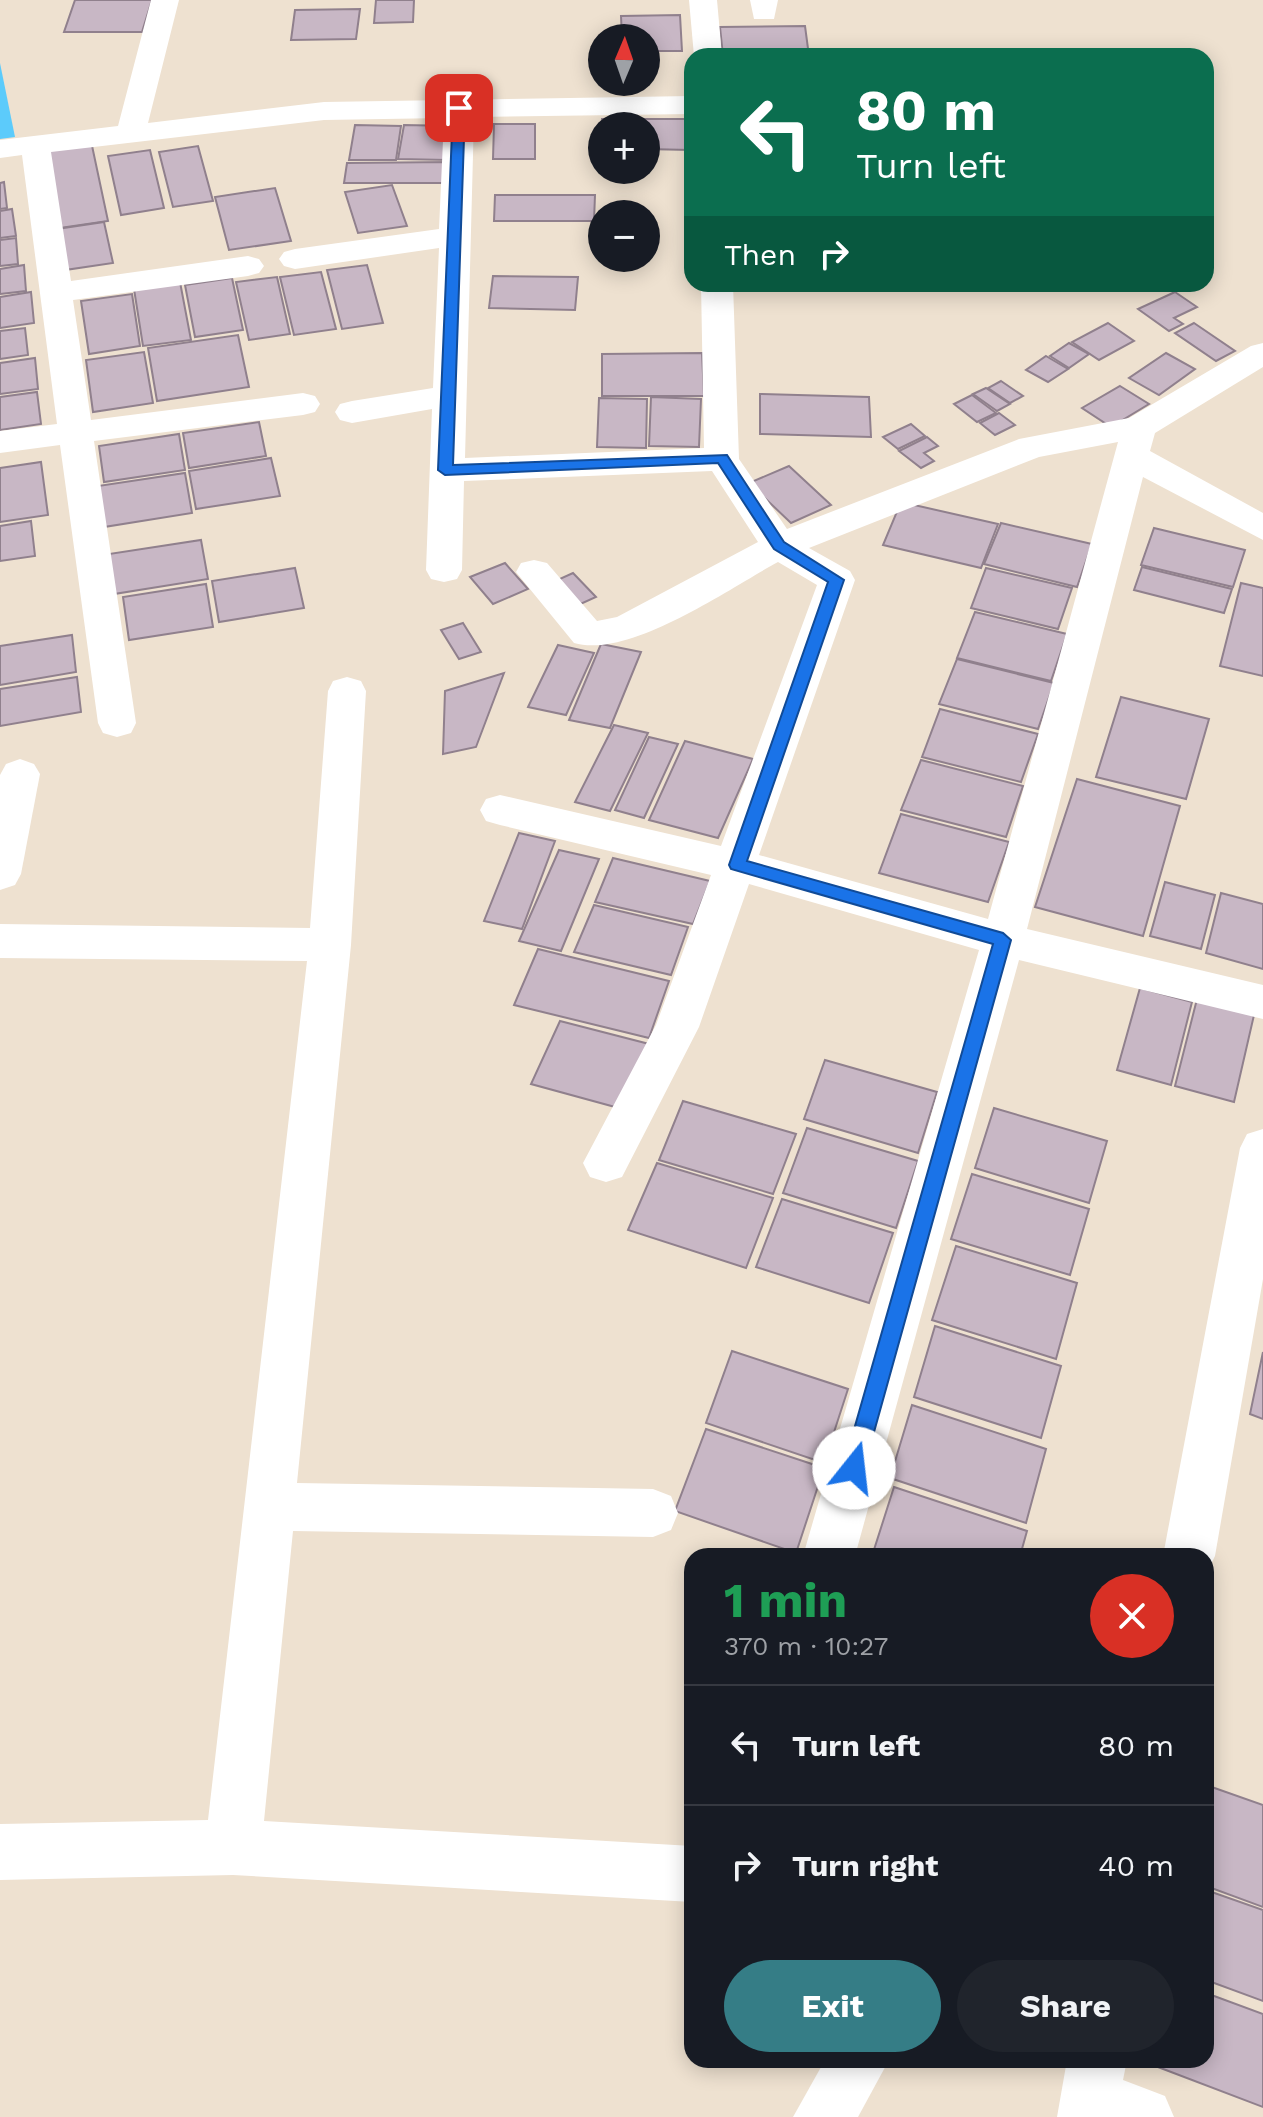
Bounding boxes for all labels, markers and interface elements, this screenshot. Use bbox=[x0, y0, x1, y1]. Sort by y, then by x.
north arrow bbox=[588, 24, 660, 96]
map controls bbox=[588, 24, 660, 272]
pin bbox=[425, 74, 493, 142]
text: 80 m bbox=[856, 78, 996, 144]
icon: left bbox=[724, 80, 828, 184]
icon: arrive bbox=[437, 86, 481, 130]
button: + bbox=[588, 112, 660, 184]
text: Turn left bbox=[856, 145, 1006, 187]
button: − bbox=[588, 200, 660, 272]
icon: right bbox=[812, 232, 856, 276]
text: Then bbox=[724, 237, 796, 272]
position arrow bbox=[812, 1426, 896, 1510]
text: 1 min bbox=[724, 1572, 847, 1629]
button: close bbox=[1090, 1574, 1174, 1658]
text: 370 m · 10:27 bbox=[724, 1631, 888, 1661]
icon: left bbox=[724, 1723, 768, 1767]
text: Turn left bbox=[792, 1728, 920, 1763]
text: 80 m bbox=[1098, 1728, 1174, 1763]
icon: right bbox=[724, 1843, 768, 1887]
text: Turn right bbox=[792, 1848, 938, 1883]
text: 40 m bbox=[1098, 1848, 1174, 1883]
button: Exit bbox=[724, 1960, 941, 2052]
button: Share bbox=[957, 1960, 1174, 2052]

